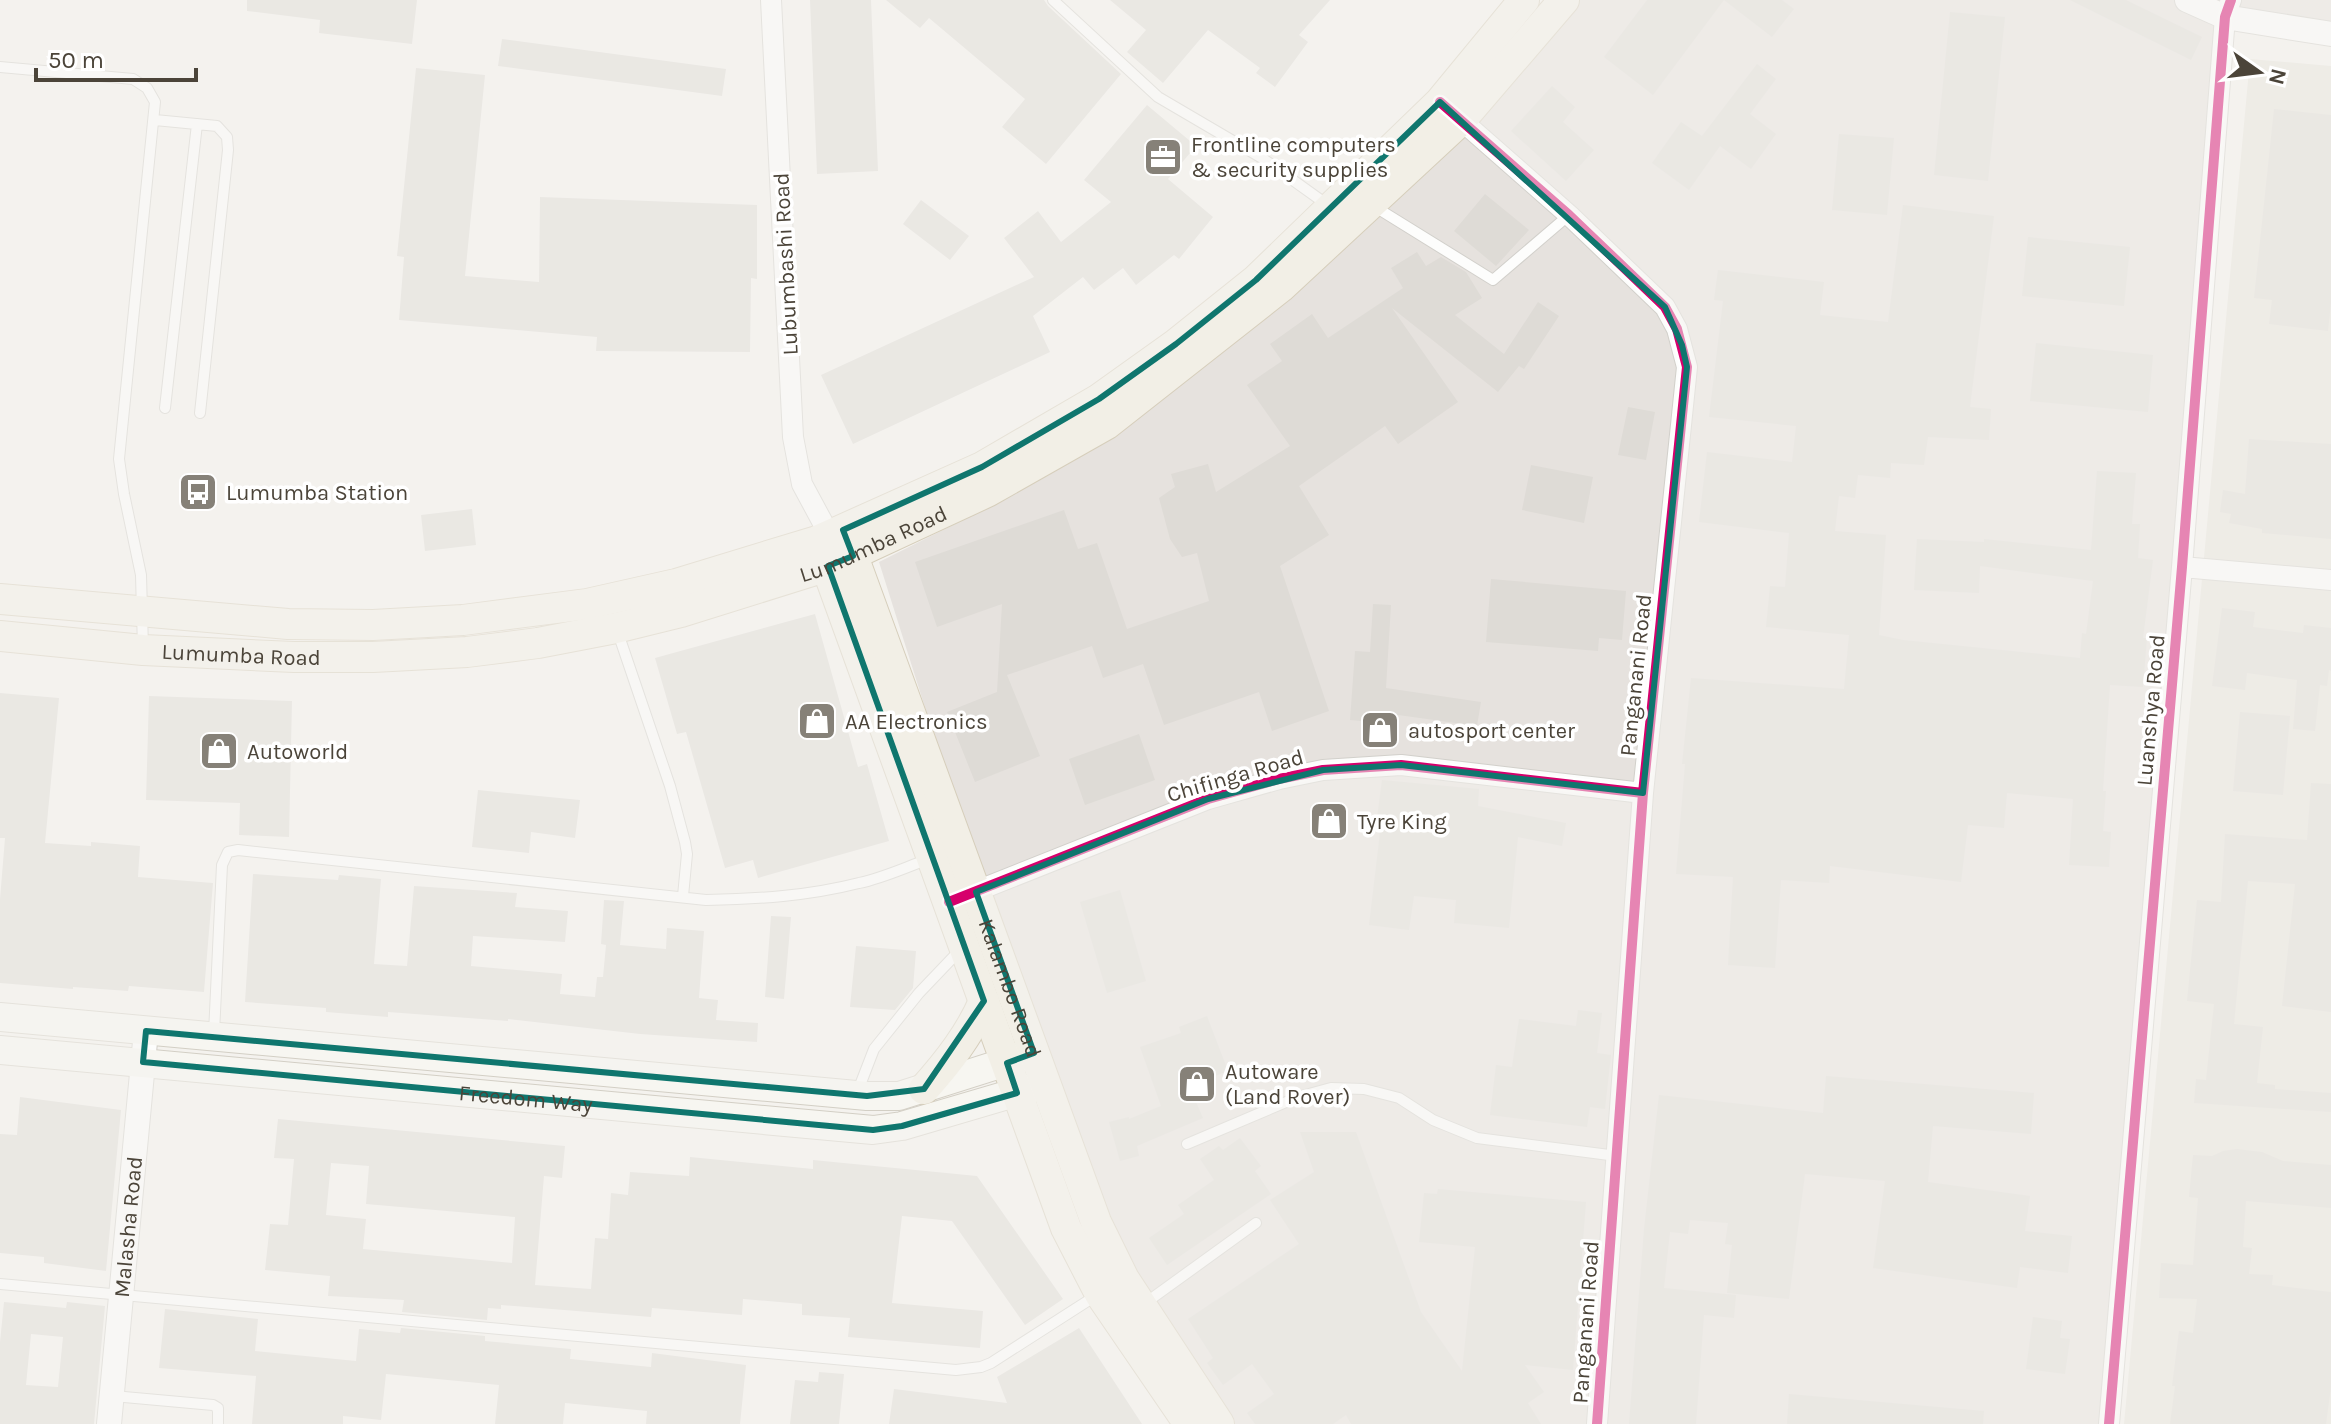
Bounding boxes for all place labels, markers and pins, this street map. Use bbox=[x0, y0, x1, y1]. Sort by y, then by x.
place label: Frontline computers & security supplies bbox=[1191, 132, 1396, 183]
office icon: Frontline computers & security supplies bbox=[1142, 136, 1184, 178]
bus stop icon: Lumumba Station bbox=[177, 471, 219, 513]
place label: Lumumba Station bbox=[226, 480, 408, 506]
shop icon: AA Electronics bbox=[796, 700, 838, 742]
place label: AA Electronics bbox=[845, 709, 988, 735]
shop icon: autosport center bbox=[1359, 709, 1401, 751]
place label: autosport center bbox=[1408, 718, 1575, 744]
shop icon: Autoworld bbox=[198, 730, 240, 772]
place label: Autoworld bbox=[247, 739, 348, 765]
shop icon: Tyre King bbox=[1308, 800, 1350, 842]
place label: Tyre King bbox=[1357, 809, 1447, 835]
place label: Autoware (Land Rover) bbox=[1225, 1059, 1350, 1110]
shop icon: Autoware (Land Rover) bbox=[1176, 1063, 1218, 1105]

